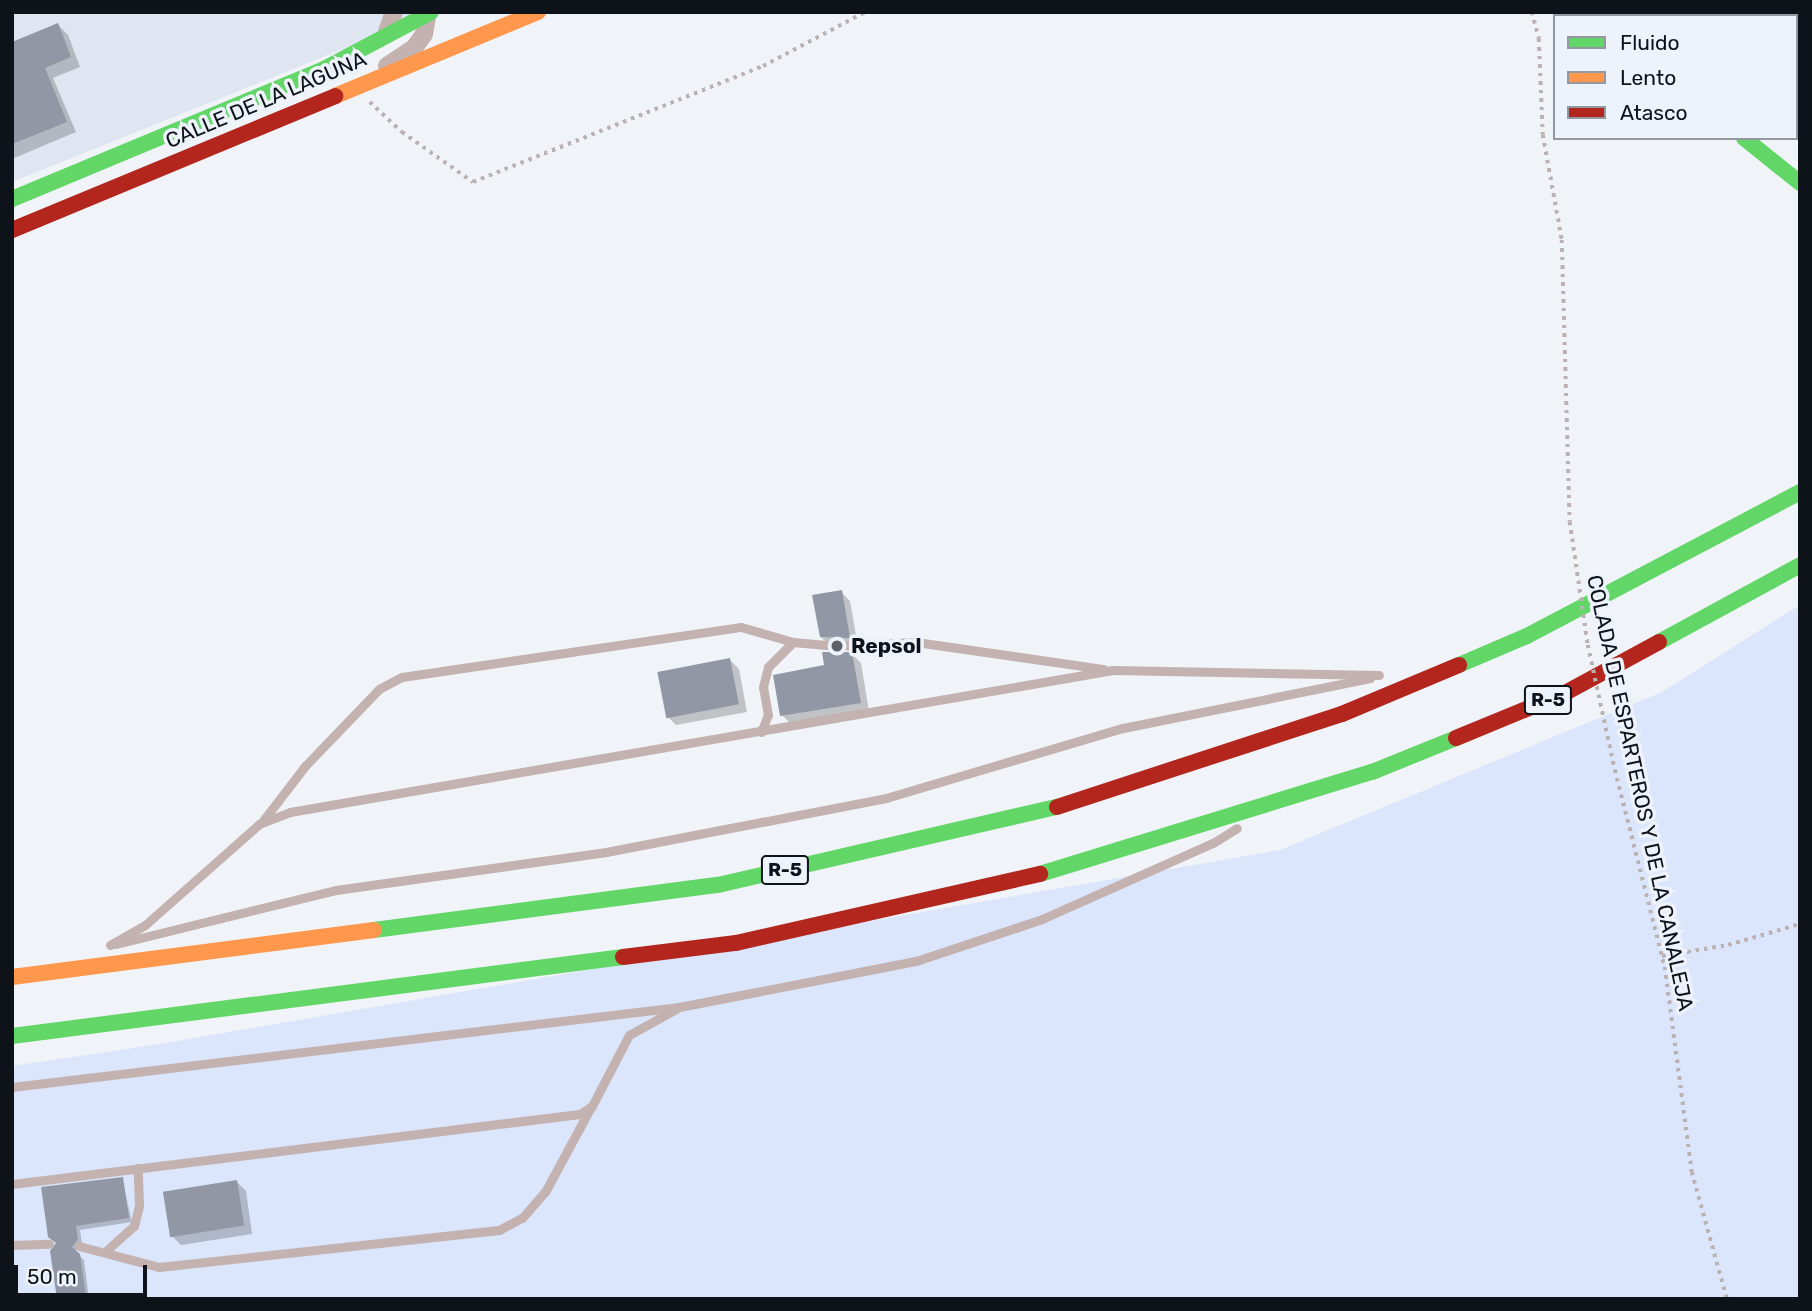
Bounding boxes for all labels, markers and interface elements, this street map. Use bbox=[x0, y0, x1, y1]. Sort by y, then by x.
legend bbox=[1553, 14, 1798, 140]
text: Fluido bbox=[1620, 30, 1680, 55]
street label: CALLE DE LA LAGUNA bbox=[162, 46, 370, 154]
text: Lento bbox=[1620, 65, 1676, 90]
text: Atasco bbox=[1620, 100, 1688, 125]
street label: COLADA DE ESPARTEROS Y DE LA CANALEJA bbox=[1581, 572, 1699, 1014]
place label: Repsol bbox=[851, 633, 922, 659]
marker: Repsol bbox=[829, 638, 845, 654]
road number: R-5 bbox=[1524, 684, 1572, 716]
road number: R-5 bbox=[760, 855, 810, 886]
scale bar bbox=[18, 1252, 150, 1296]
text: 50 m bbox=[27, 1264, 77, 1289]

